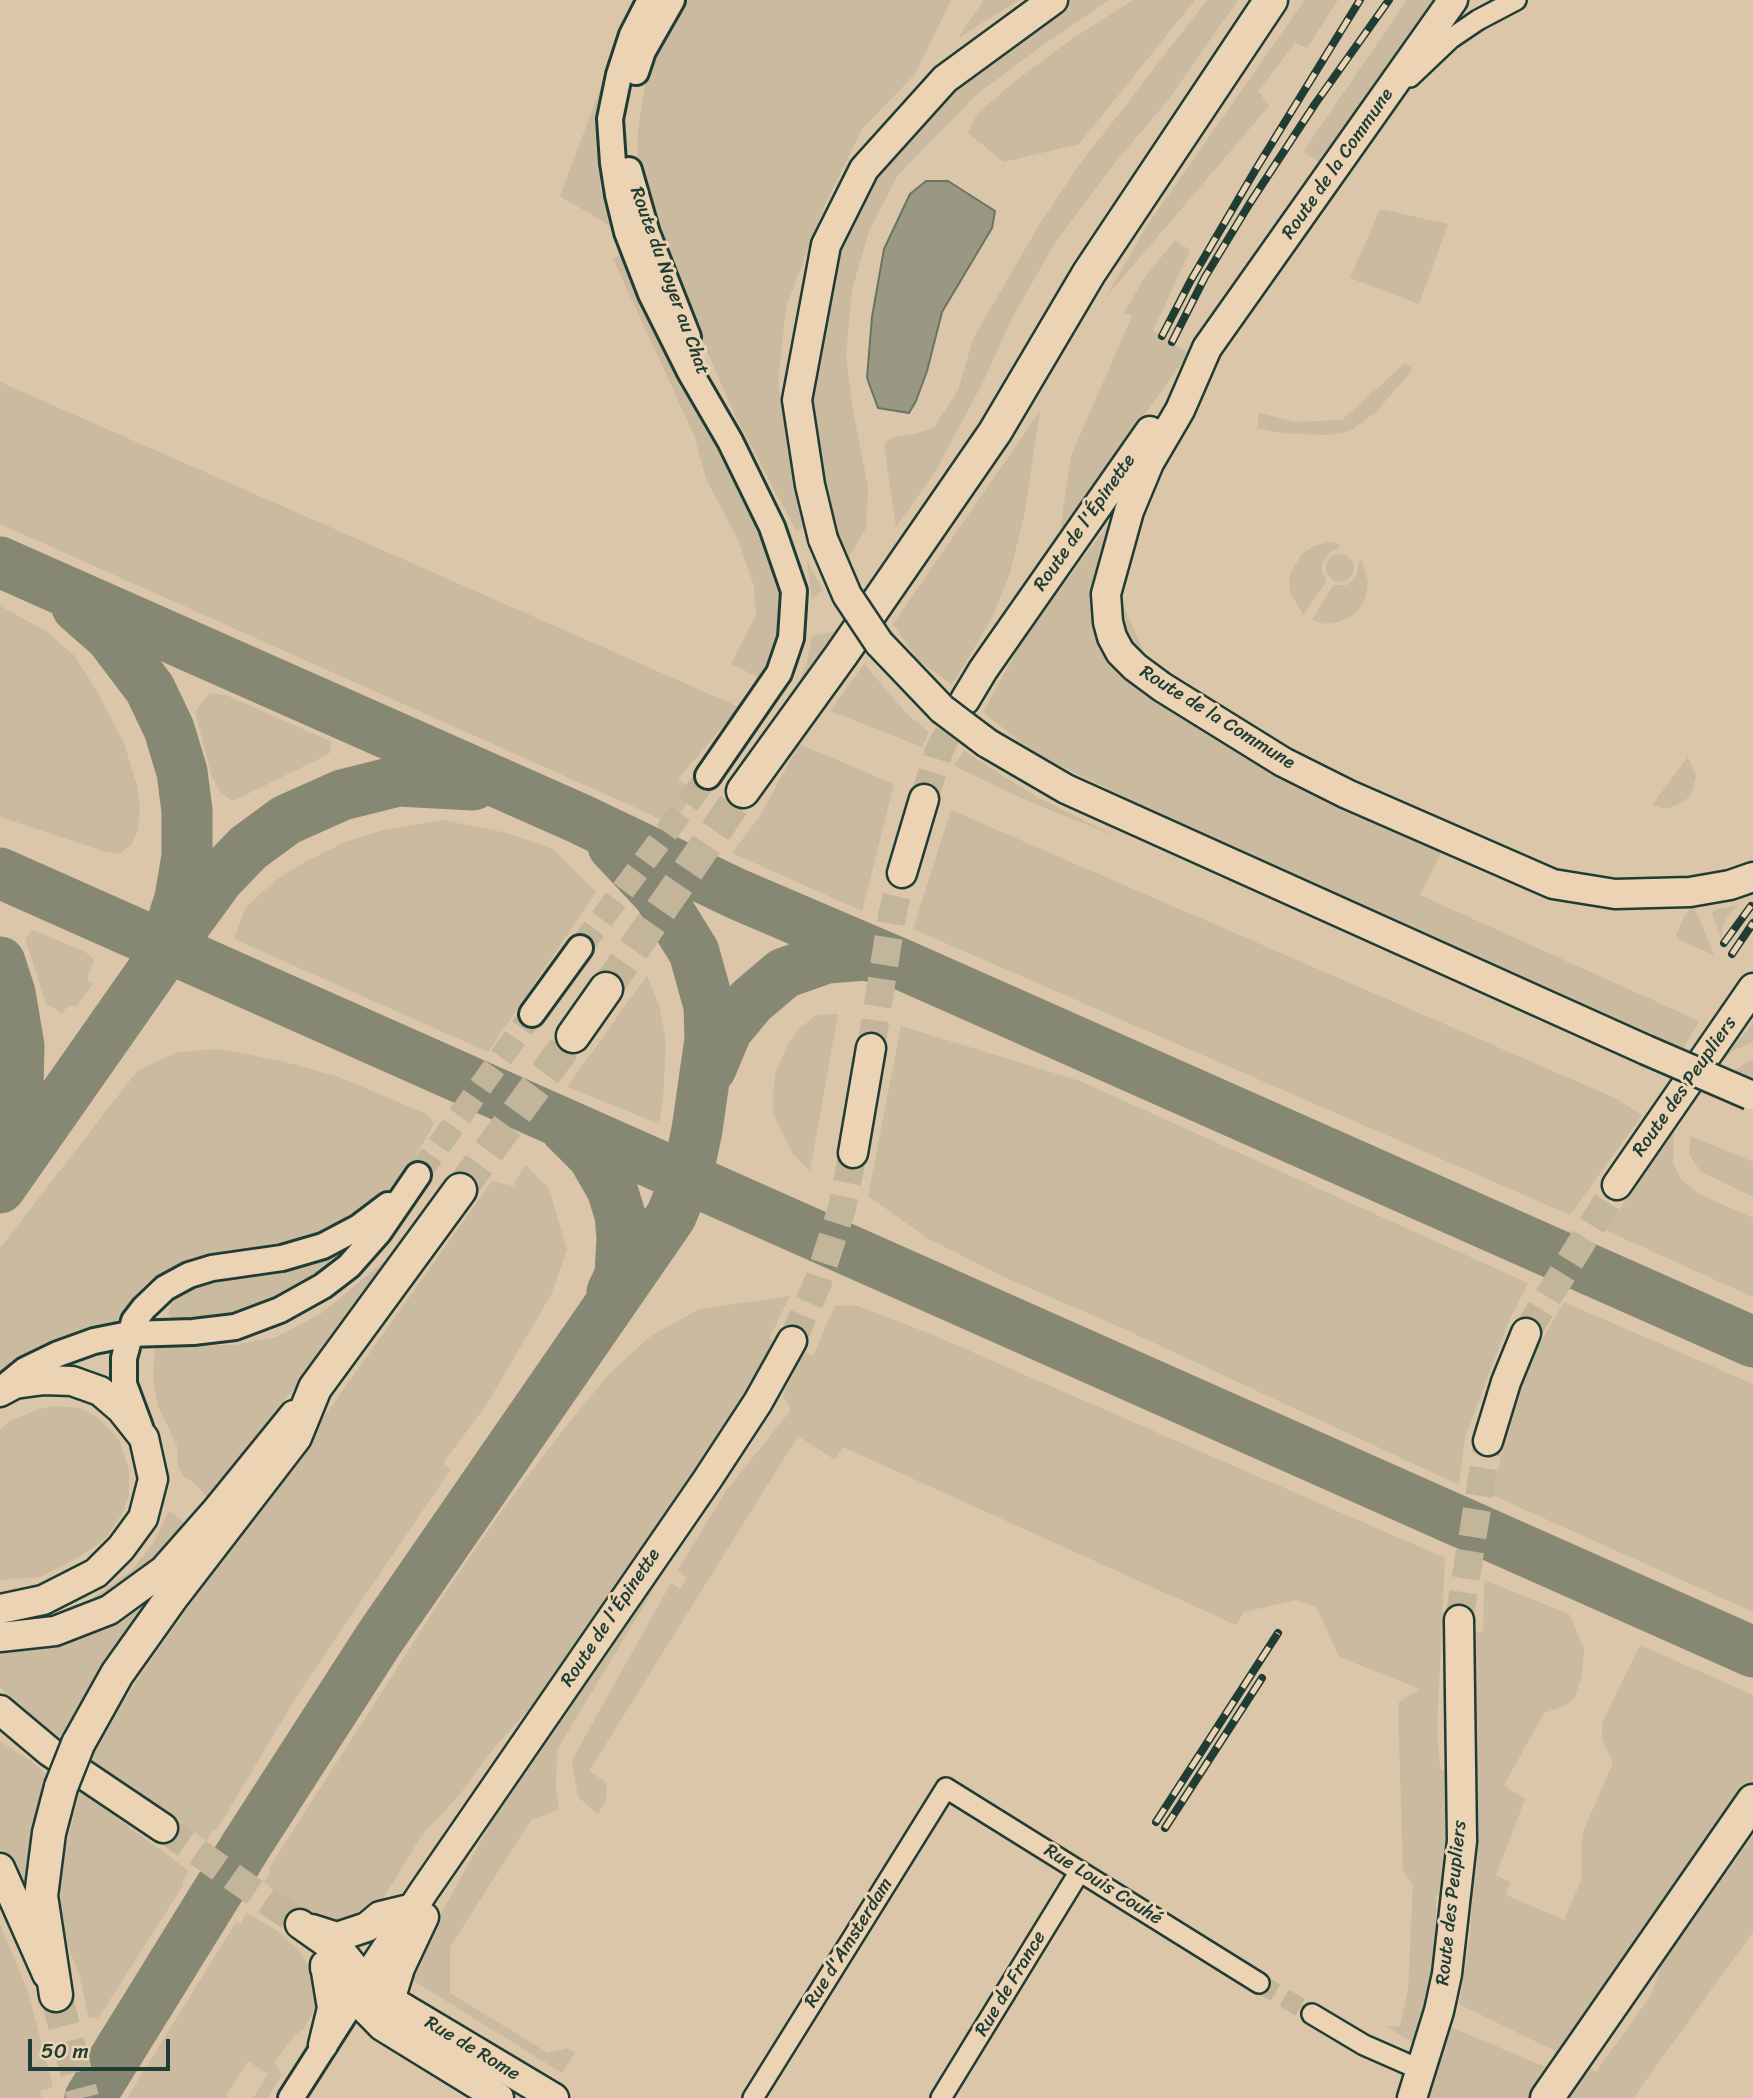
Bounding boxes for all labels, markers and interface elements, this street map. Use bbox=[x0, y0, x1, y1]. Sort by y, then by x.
street label: Route de la Commune bbox=[1277, 84, 1399, 244]
street label: Route du Noyer au Chat bbox=[624, 184, 714, 378]
street label: Route de l'Épinette bbox=[1029, 450, 1141, 596]
street label: Route de la Commune bbox=[1135, 661, 1299, 775]
street label: Route des Peupliers bbox=[1628, 1013, 1742, 1161]
street label: Route de l'Épinette bbox=[556, 1545, 666, 1691]
street label: Route des Peupliers bbox=[1432, 1819, 1472, 1987]
street label: Rue Louis Couhé bbox=[1040, 1839, 1166, 1931]
street label: Rue d'Amsterdam bbox=[800, 1874, 898, 2012]
street label: Rue de France bbox=[971, 1927, 1051, 2041]
street label: Rue de Rome bbox=[420, 2012, 524, 2086]
scale bar bbox=[32, 2024, 173, 2068]
text: 50 m bbox=[41, 2032, 89, 2070]

